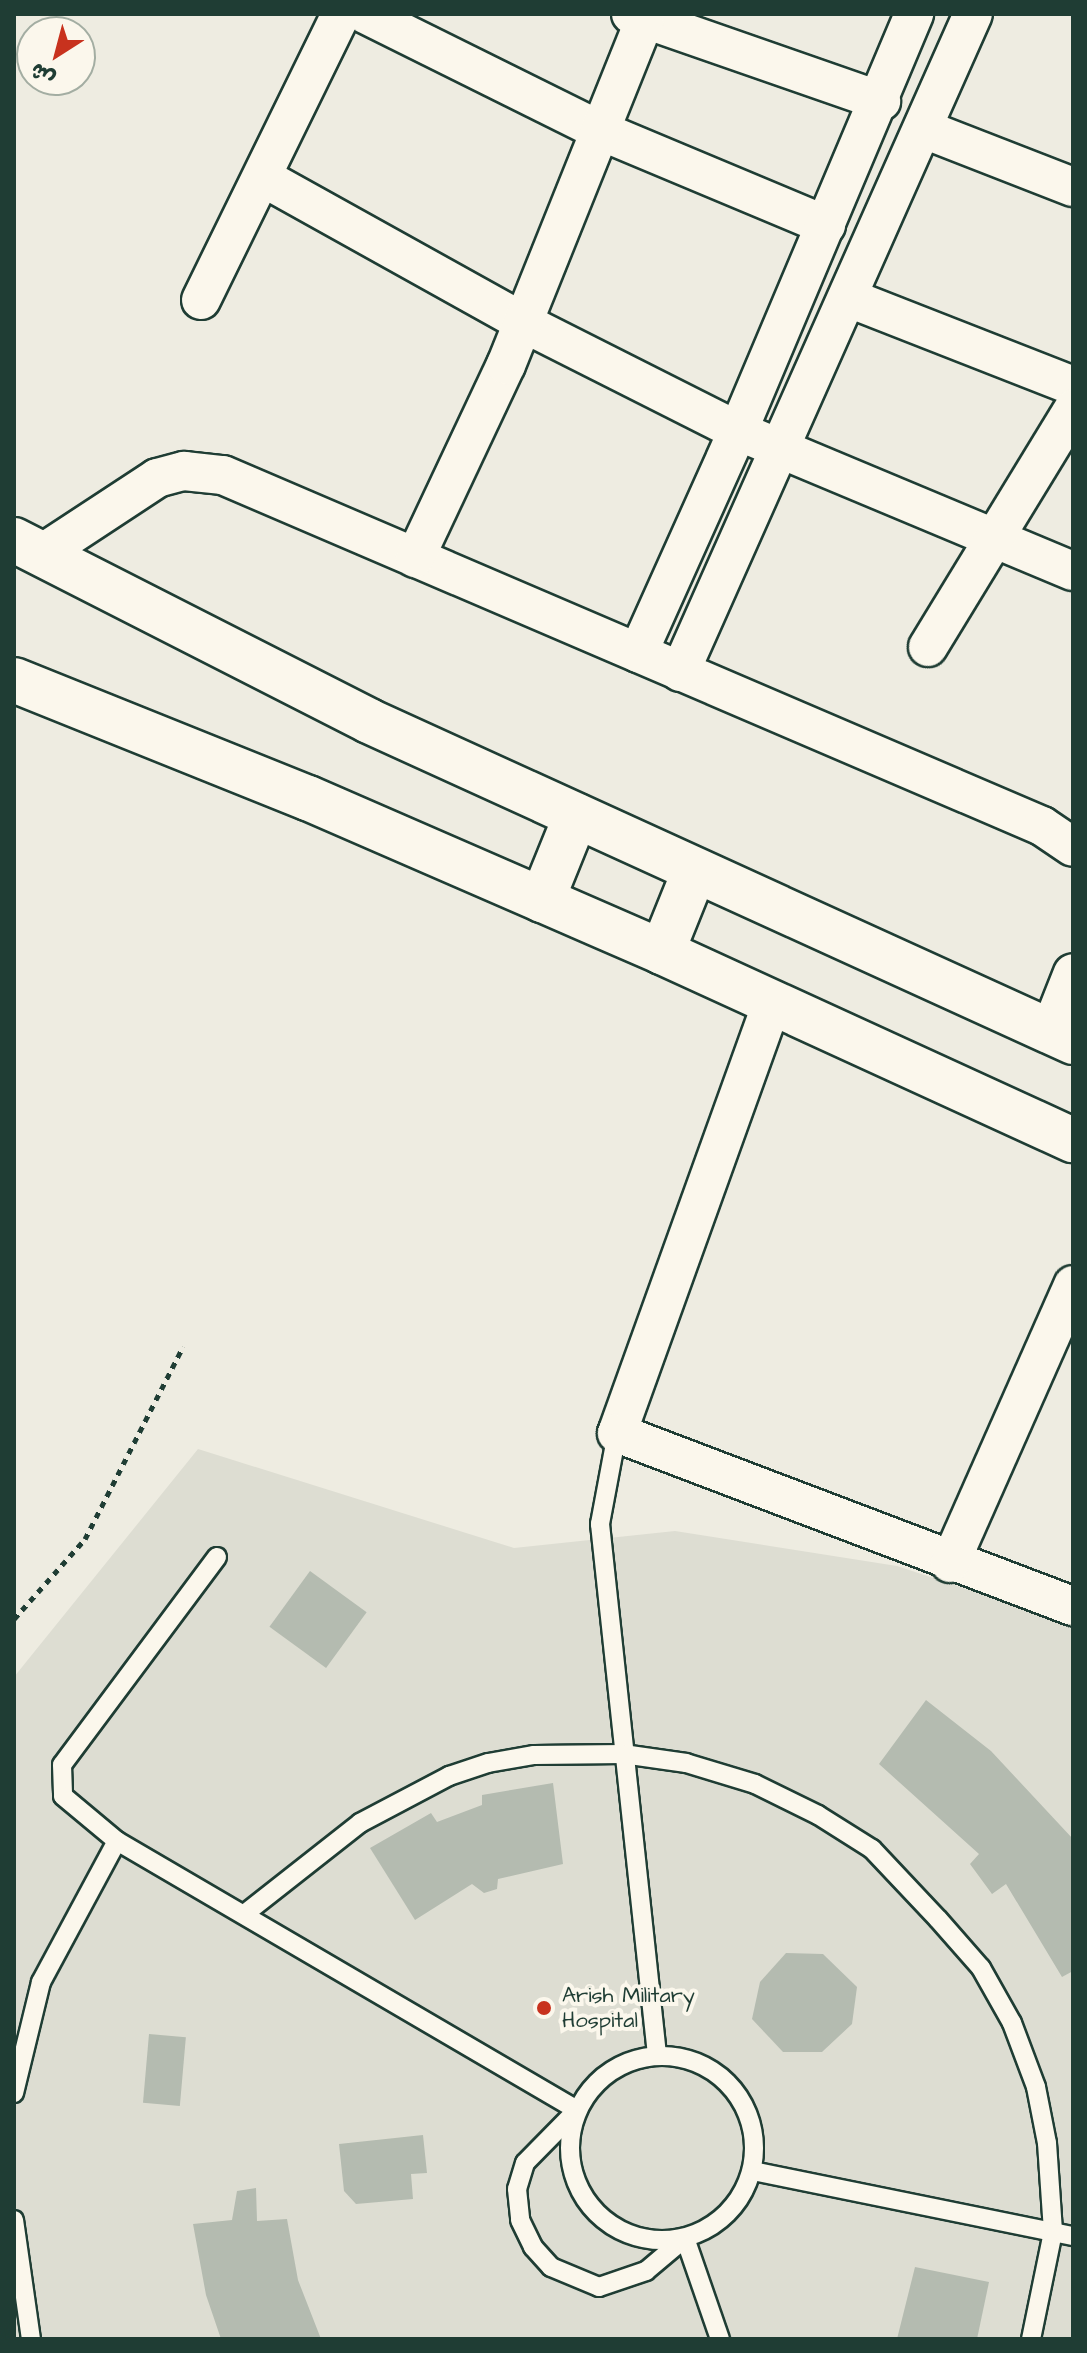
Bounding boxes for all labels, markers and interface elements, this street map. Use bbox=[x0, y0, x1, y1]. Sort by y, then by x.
north arrow bbox=[16, 16, 96, 96]
text: ش bbox=[24, 55, 62, 94]
place label: Arish Military Hospital bbox=[562, 1982, 695, 2034]
marker: Arish Military Hospital bbox=[533, 1997, 555, 2019]

